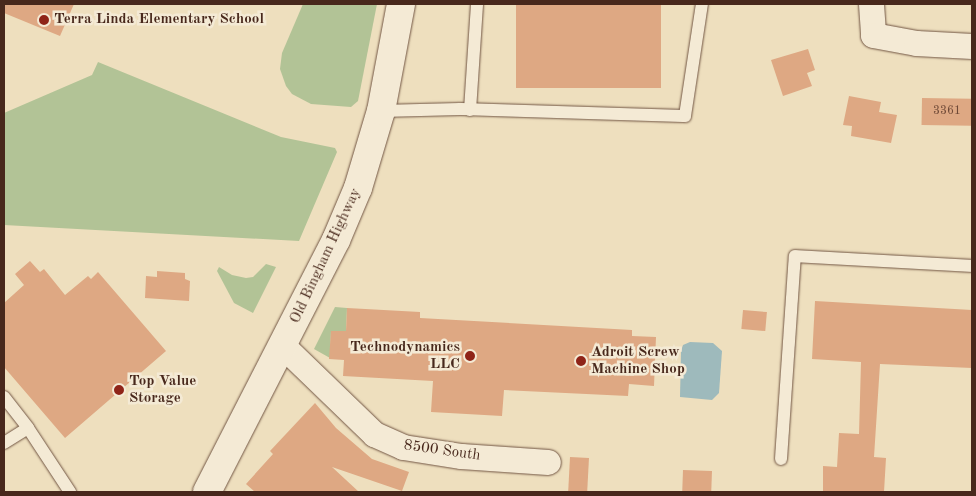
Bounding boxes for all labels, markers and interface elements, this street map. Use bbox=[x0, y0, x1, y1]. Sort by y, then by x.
place label: Terra Linda Elementary School bbox=[54, 11, 264, 29]
marker: Terra Linda Elementary School bbox=[38, 14, 50, 26]
house number: 3361 bbox=[933, 105, 961, 119]
street label: Old Bingham Highway bbox=[287, 185, 365, 327]
place label: Technodynamics LLC bbox=[350, 338, 460, 373]
place label: Adroit Screw Machine Shop bbox=[591, 343, 685, 378]
marker: Technodynamics LLC bbox=[464, 350, 476, 362]
marker: Adroit Screw Machine Shop bbox=[575, 355, 587, 367]
place label: Top Value Storage bbox=[129, 372, 196, 407]
marker: Top Value Storage bbox=[113, 384, 125, 396]
street label: 8500 South bbox=[403, 437, 481, 465]

